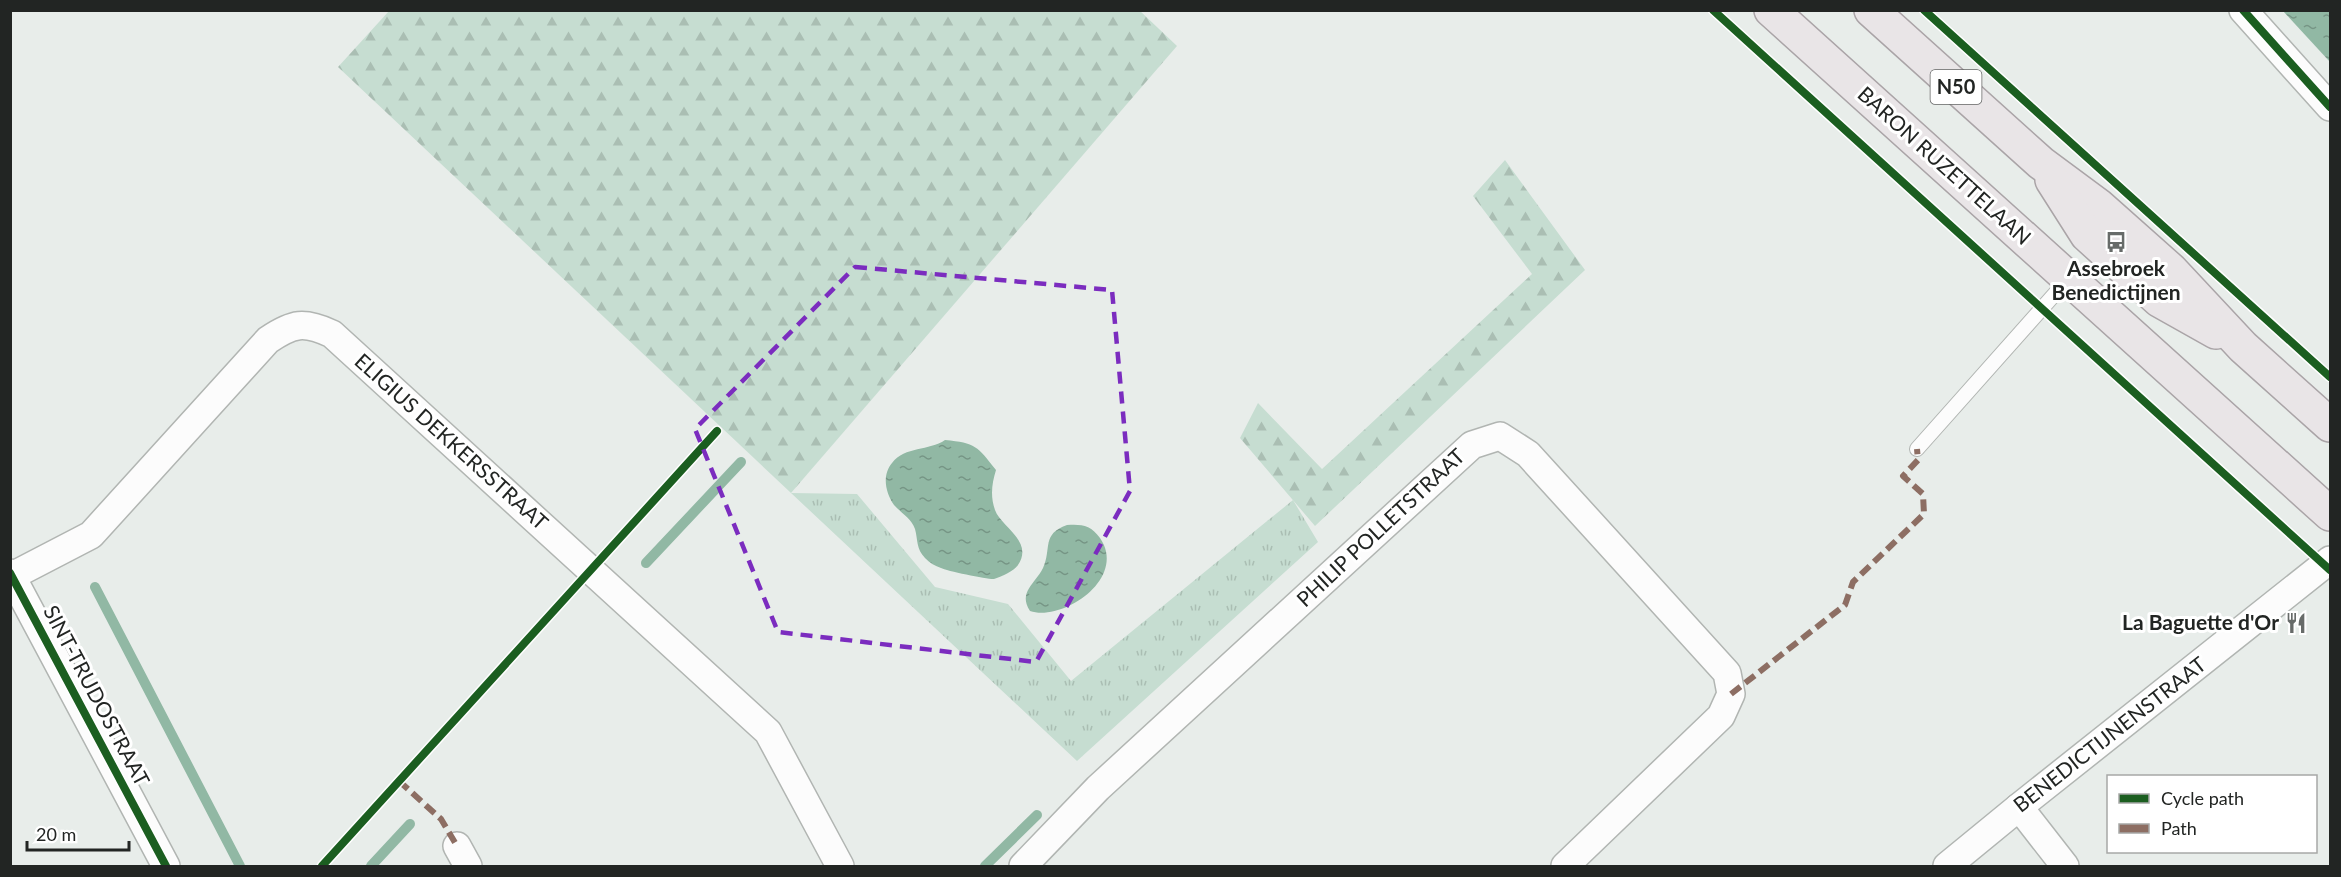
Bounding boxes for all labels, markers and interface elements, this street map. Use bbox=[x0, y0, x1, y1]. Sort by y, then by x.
road number: N50 bbox=[1930, 70, 1982, 104]
street label: BARON RUZETTELAAN bbox=[1853, 81, 2037, 249]
bus stop icon: Assebroek Benedictijnen bbox=[2104, 230, 2128, 254]
place label: Assebroek Benedictijnen bbox=[2051, 255, 2181, 304]
street label: ELIGIUS DEKKERSSTRAAT bbox=[350, 348, 554, 535]
street label: PHILIP POLLETSTRAAT bbox=[1291, 442, 1470, 611]
street label: SINT-TRUDOSTRAAT bbox=[39, 601, 156, 790]
place label: La Baguette d'Or bbox=[2122, 609, 2279, 634]
restaurant icon: La Baguette d'Or bbox=[2284, 611, 2308, 635]
street label: BENEDICTIJNENSTRAAT bbox=[2008, 651, 2211, 817]
legend bbox=[2107, 775, 2317, 853]
text: Cycle path bbox=[2161, 787, 2244, 809]
scale bar bbox=[27, 814, 129, 852]
text: Path bbox=[2161, 817, 2197, 839]
text: 20 m bbox=[36, 823, 76, 845]

